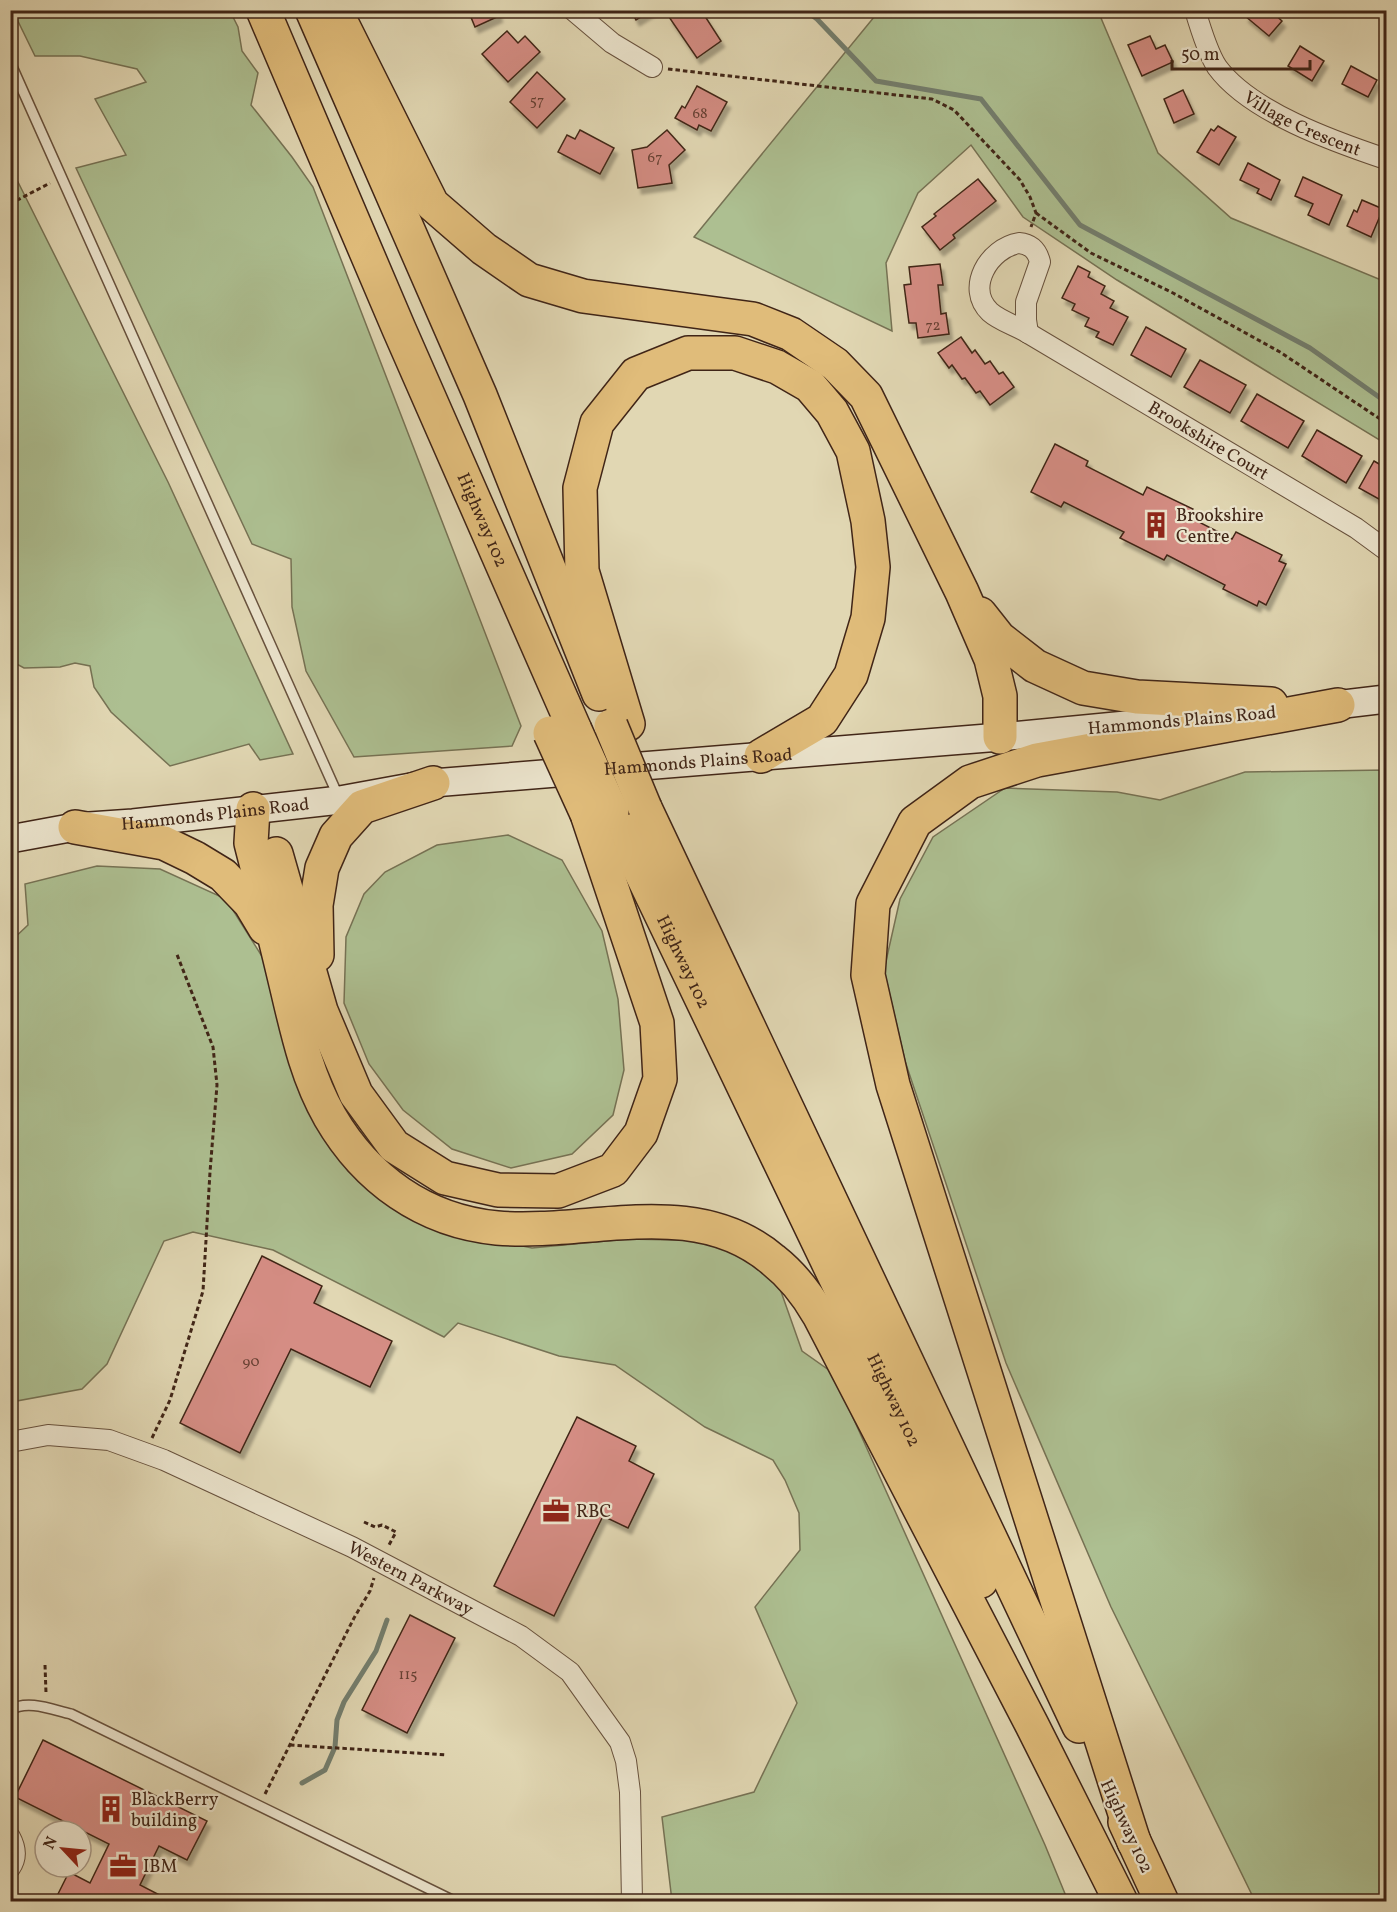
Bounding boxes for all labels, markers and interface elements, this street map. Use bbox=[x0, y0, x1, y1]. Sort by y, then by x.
scale bar bbox=[1172, 33, 1310, 71]
text: 50 m bbox=[1181, 43, 1220, 68]
street label: Village Crescent bbox=[1238, 86, 1364, 163]
house number: 57 bbox=[530, 91, 544, 112]
house number: 68 bbox=[692, 104, 708, 125]
house number: 67 bbox=[648, 148, 662, 169]
house number: 72 bbox=[925, 316, 941, 337]
street label: Brookshire Court bbox=[1143, 396, 1273, 487]
street label: Highway 102 bbox=[450, 469, 513, 571]
place label: Brookshire Centre bbox=[1176, 504, 1263, 550]
building icon: Brookshire Centre bbox=[1141, 510, 1171, 540]
street label: Hammonds Plains Road bbox=[1087, 701, 1277, 742]
street label: Hammonds Plains Road bbox=[603, 743, 794, 783]
street label: Hammonds Plains Road bbox=[120, 792, 311, 838]
street label: Highway 102 bbox=[649, 911, 716, 1013]
street label: Highway 102 bbox=[860, 1350, 926, 1451]
house number: 90 bbox=[242, 1352, 260, 1373]
office icon: RBC bbox=[541, 1496, 571, 1526]
place label: RBC bbox=[576, 1500, 611, 1525]
street label: Western Parkway bbox=[343, 1536, 477, 1623]
house number: 115 bbox=[399, 1665, 417, 1686]
street label: Highway 102 bbox=[1093, 1776, 1158, 1878]
place label: BlackBerry building bbox=[131, 1788, 219, 1834]
building icon: BlackBerry building bbox=[96, 1794, 126, 1824]
north arrow bbox=[33, 1819, 93, 1879]
text: N bbox=[39, 1833, 64, 1853]
office icon: IBM bbox=[108, 1851, 138, 1881]
place label: IBM bbox=[143, 1855, 177, 1880]

